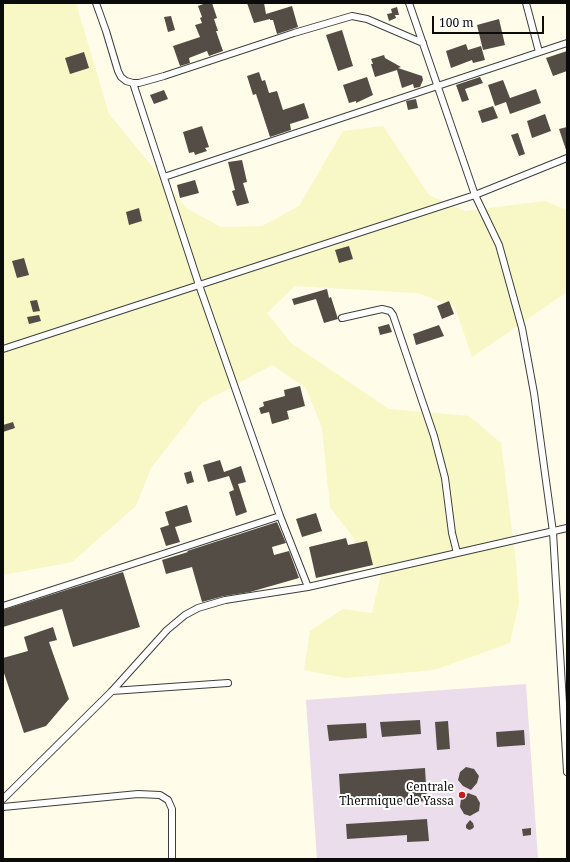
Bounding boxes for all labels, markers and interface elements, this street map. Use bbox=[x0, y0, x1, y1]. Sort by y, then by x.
scale bar bbox=[434, 8, 546, 34]
text: 100 m bbox=[439, 14, 474, 31]
place label: Centrale Thermique de Yassa bbox=[339, 781, 454, 809]
marker: Centrale Thermique de Yassa bbox=[457, 790, 467, 800]

